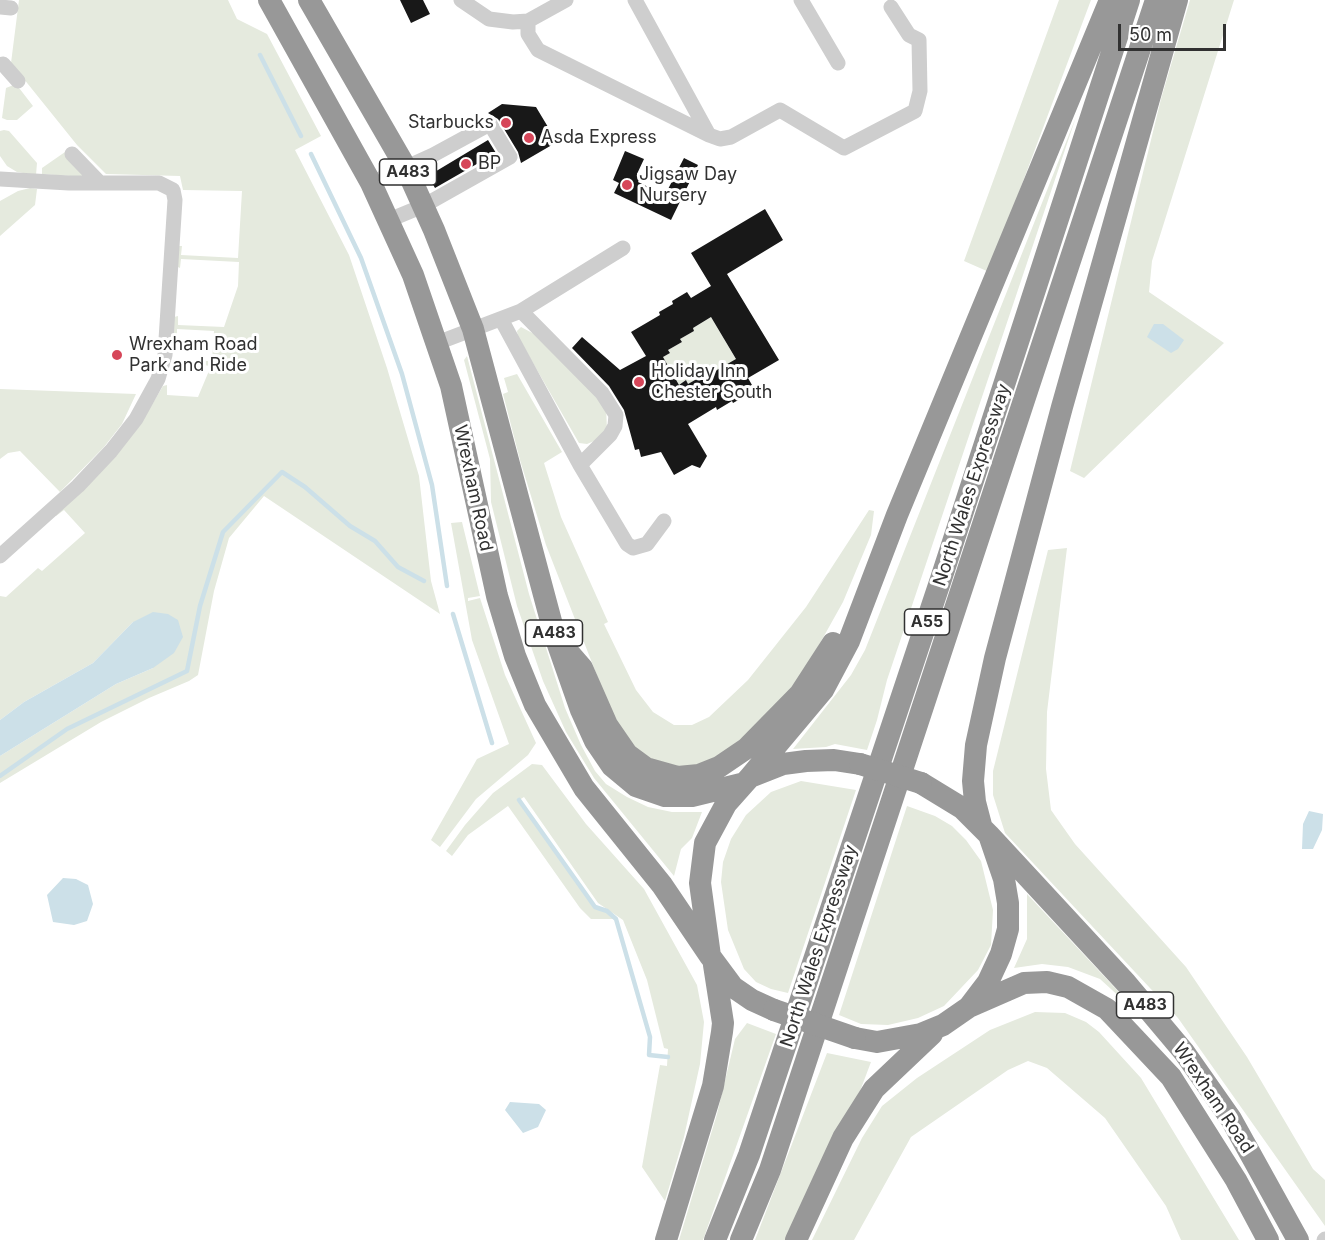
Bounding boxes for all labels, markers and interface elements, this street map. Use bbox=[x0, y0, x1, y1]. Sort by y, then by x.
scale bar bbox=[1121, 12, 1229, 50]
text: 50 m bbox=[1129, 24, 1172, 45]
place label: Starbucks bbox=[408, 112, 494, 134]
marker: Starbucks bbox=[499, 116, 513, 130]
place label: Asda Express bbox=[541, 127, 657, 149]
marker: Asda Express bbox=[522, 131, 536, 145]
place label: BP bbox=[478, 153, 501, 175]
marker: BP bbox=[459, 157, 473, 171]
road number: A483 bbox=[380, 159, 436, 185]
place label: Jigsaw Day Nursery bbox=[639, 164, 737, 207]
marker: Jigsaw Day Nursery bbox=[620, 178, 634, 192]
place label: Wrexham Road Park and Ride bbox=[129, 334, 258, 376]
marker: Wrexham Road Park and Ride bbox=[110, 348, 124, 362]
place label: Holiday Inn Chester South bbox=[651, 361, 772, 404]
marker: Holiday Inn Chester South bbox=[632, 375, 646, 389]
street label: North Wales Expressway bbox=[929, 381, 1015, 589]
street label: Wrexham Road bbox=[449, 423, 497, 553]
road number: A55 bbox=[904, 609, 950, 635]
road number: A483 bbox=[526, 620, 582, 646]
street label: North Wales Expressway bbox=[776, 842, 862, 1050]
road number: A483 bbox=[1116, 992, 1174, 1018]
street label: Wrexham Road bbox=[1168, 1039, 1258, 1157]

